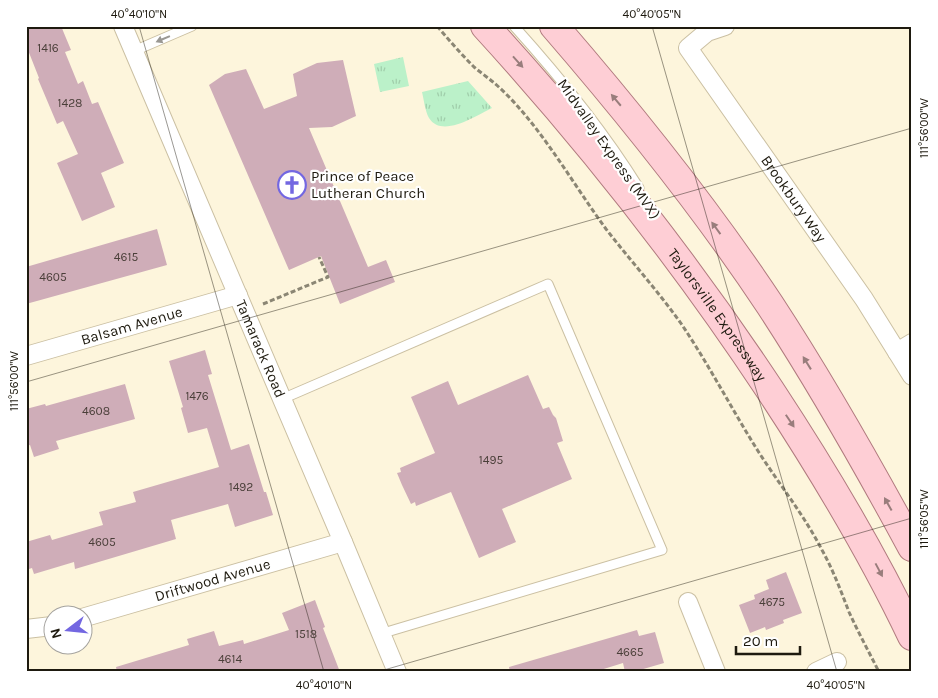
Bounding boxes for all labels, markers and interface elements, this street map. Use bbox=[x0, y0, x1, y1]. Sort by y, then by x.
text: 40°40'10"N bbox=[111, 7, 167, 21]
text: 40°40'05"N bbox=[622, 7, 682, 21]
one-way arrow bbox=[156, 35, 170, 43]
house number: 1416 bbox=[37, 41, 59, 55]
one-way arrow bbox=[512, 56, 524, 68]
street label: Midvalley Express (MVX) bbox=[554, 75, 664, 223]
one-way arrow bbox=[611, 94, 622, 107]
house number: 1428 bbox=[58, 96, 83, 110]
text: 111°56'00"W bbox=[917, 98, 931, 158]
street label: Brookbury Way bbox=[757, 152, 830, 246]
place label: Prince of Peace Lutheran Church bbox=[311, 167, 425, 202]
church icon: Prince of Peace Lutheran Church bbox=[277, 170, 307, 200]
one-way arrow bbox=[711, 221, 721, 235]
street label: Taylorsville Expressway bbox=[664, 245, 771, 385]
house number: 4615 bbox=[114, 250, 138, 264]
house number: 4605 bbox=[39, 270, 67, 284]
street label: Tamarack Road bbox=[232, 297, 289, 401]
street label: Balsam Avenue bbox=[79, 302, 185, 349]
text: 111°56'00"W bbox=[7, 351, 21, 411]
one-way arrow bbox=[803, 357, 812, 370]
house number: 1476 bbox=[185, 389, 209, 403]
house number: 4608 bbox=[82, 404, 110, 418]
one-way arrow bbox=[786, 415, 795, 428]
house number: 1495 bbox=[479, 453, 503, 467]
house number: 1492 bbox=[229, 480, 253, 494]
text: 111°56'05"W bbox=[917, 489, 931, 549]
one-way arrow bbox=[884, 497, 893, 510]
house number: 4605 bbox=[88, 535, 116, 549]
street label: Driftwood Avenue bbox=[153, 555, 273, 605]
one-way arrow bbox=[875, 564, 884, 577]
house number: 4675 bbox=[759, 595, 785, 609]
north arrow bbox=[42, 606, 92, 656]
scale bar bbox=[736, 623, 799, 655]
text: N bbox=[46, 626, 66, 641]
house number: 1518 bbox=[295, 627, 317, 641]
text: 20 m bbox=[743, 632, 778, 650]
house number: 4665 bbox=[616, 645, 644, 659]
house number: 4614 bbox=[218, 652, 242, 666]
text: 40°40'10"N bbox=[296, 678, 352, 692]
text: 40°40'05"N bbox=[806, 678, 866, 692]

